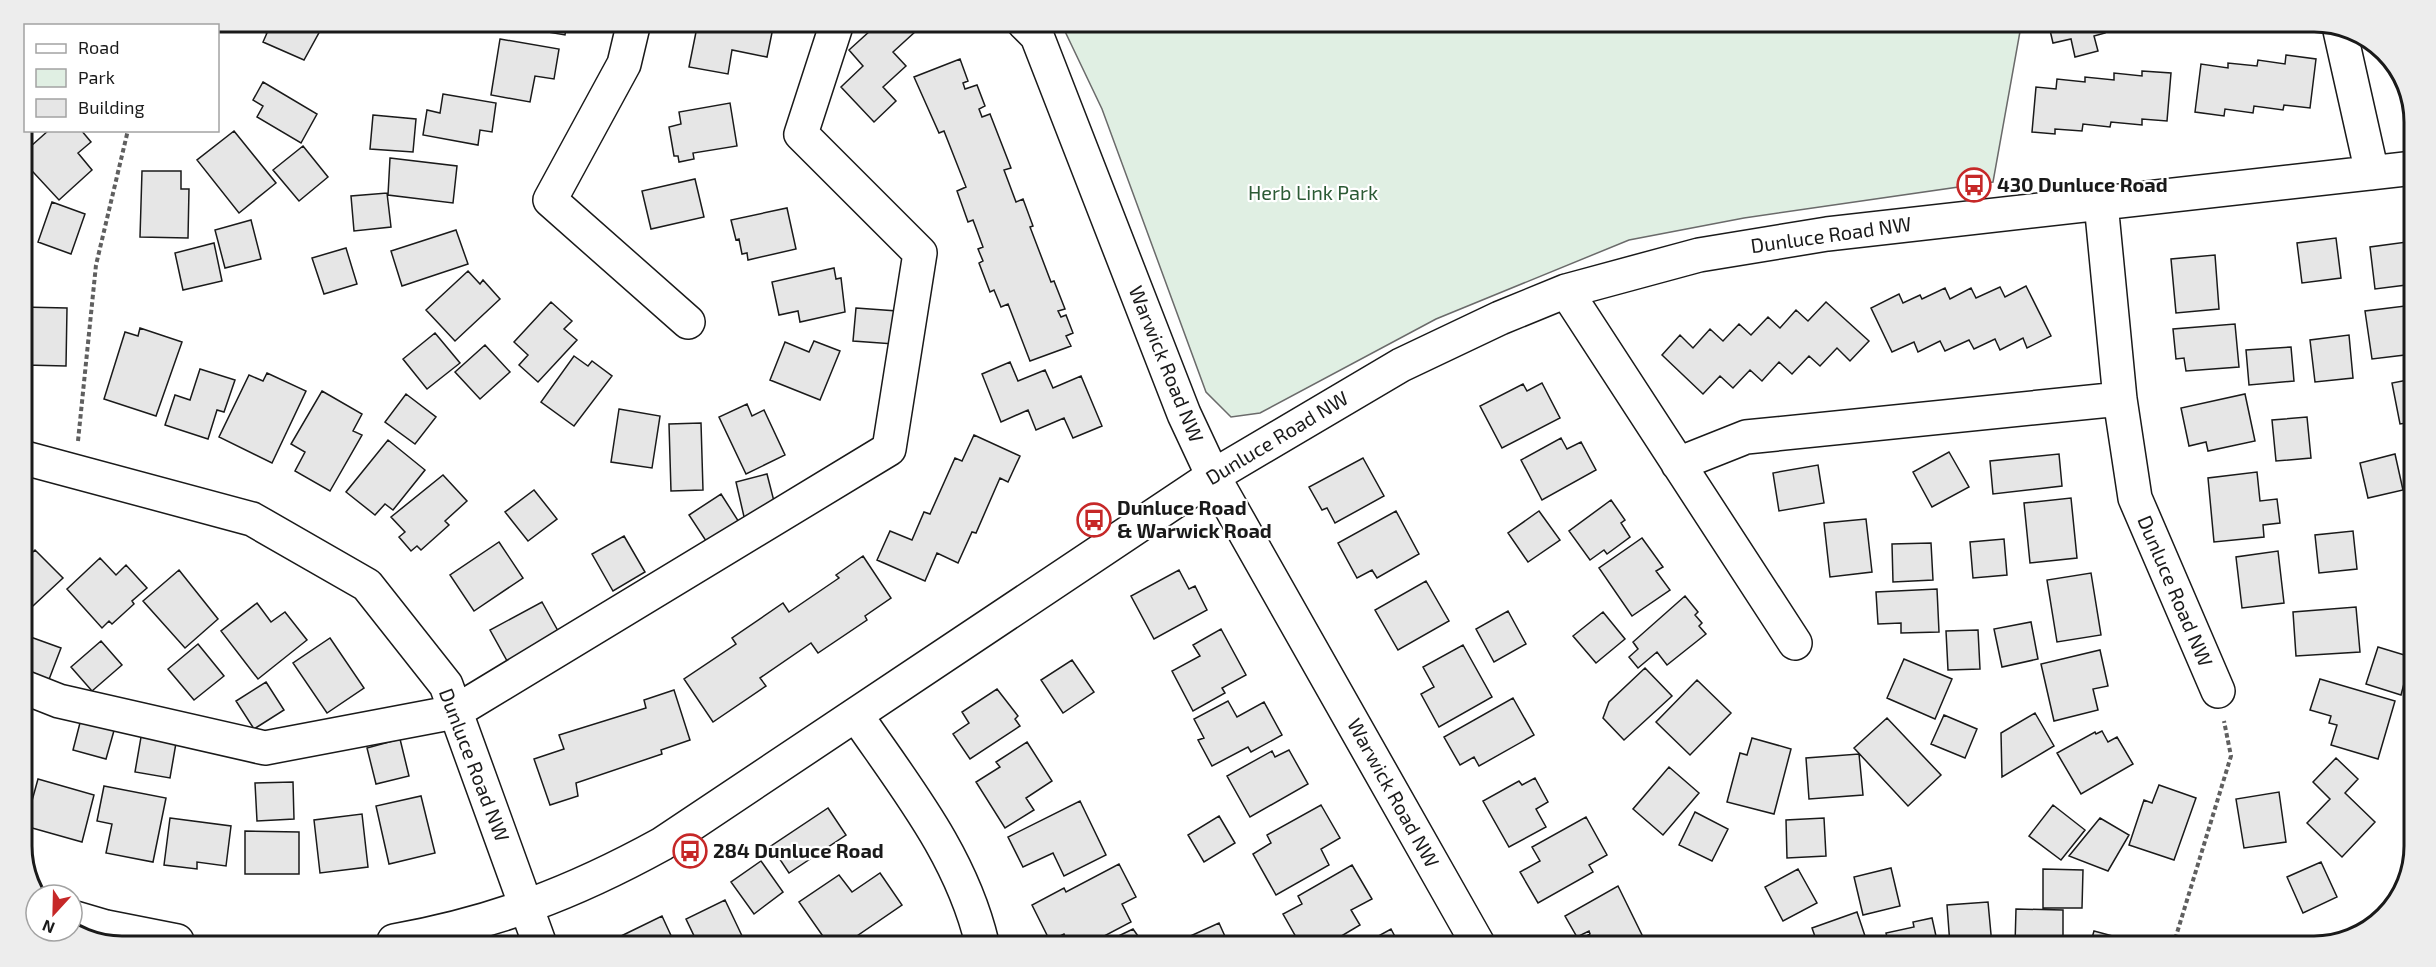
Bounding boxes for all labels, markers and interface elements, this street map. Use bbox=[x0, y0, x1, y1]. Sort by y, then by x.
legend bbox=[24, 24, 219, 132]
text: Road bbox=[78, 36, 119, 58]
text: Park bbox=[78, 66, 115, 88]
text: Building bbox=[78, 96, 145, 118]
bus stop icon: 430 Dunluce Road bbox=[1956, 167, 1992, 203]
place label: 430 Dunluce Road bbox=[1997, 172, 2168, 196]
park label: Herb Link Park bbox=[1248, 180, 1378, 204]
street label: Dunluce Road NW bbox=[1749, 211, 1913, 257]
street label: Warwick Road NW bbox=[1125, 282, 1209, 446]
street label: Dunluce Road NW bbox=[1201, 385, 1352, 489]
place label: Dunluce Road & Warwick Road bbox=[1117, 495, 1272, 542]
bus stop icon: Dunluce Road & Warwick Road bbox=[1076, 502, 1112, 538]
street label: Dunluce Road NW bbox=[2133, 511, 2219, 670]
street label: Dunluce Road NW bbox=[435, 685, 515, 845]
street label: Warwick Road NW bbox=[1343, 714, 1445, 871]
bus stop icon: 284 Dunluce Road bbox=[672, 833, 708, 869]
place label: 284 Dunluce Road bbox=[713, 838, 884, 862]
north arrow bbox=[24, 883, 84, 943]
text: N bbox=[39, 916, 57, 938]

